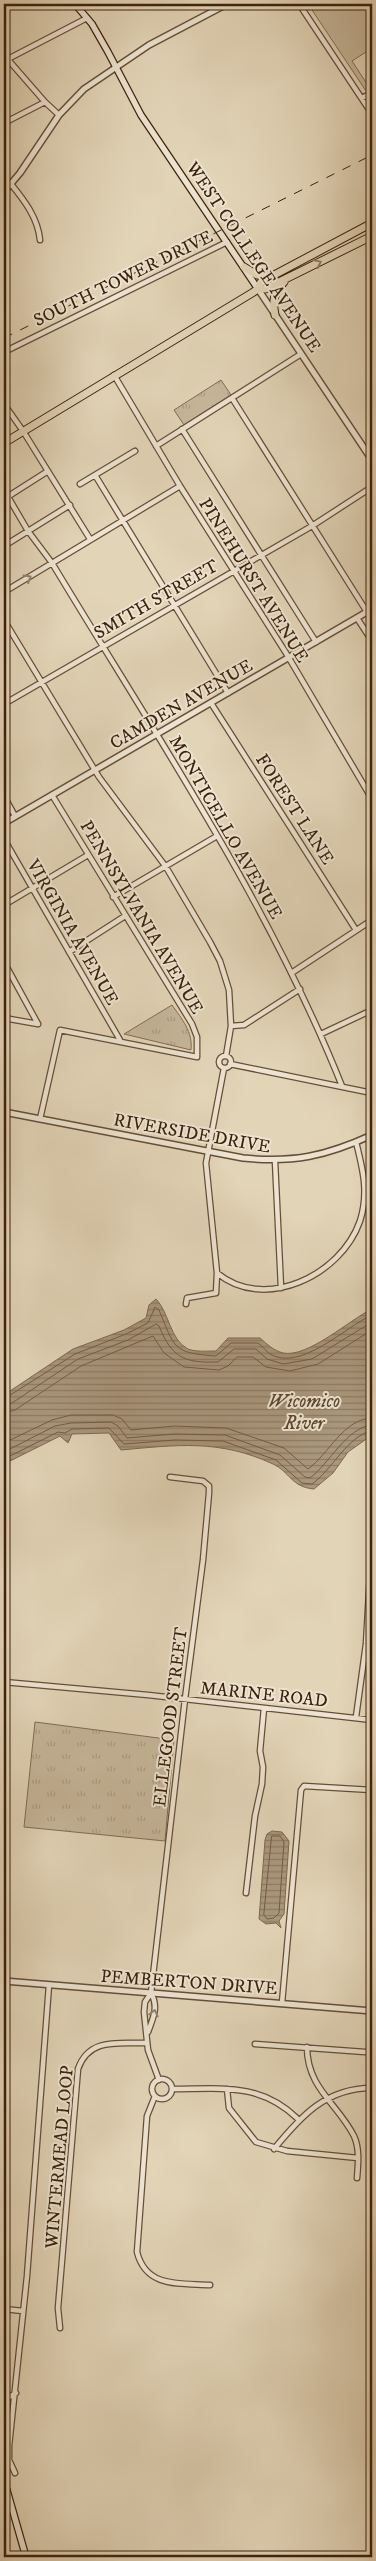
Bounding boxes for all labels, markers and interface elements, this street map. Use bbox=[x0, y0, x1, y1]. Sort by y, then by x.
street label: WEST COLLEGE AVENUE bbox=[181, 157, 325, 357]
street label: SOUTH TOWER DRIVE bbox=[30, 226, 217, 332]
one-way arrow bbox=[313, 258, 322, 269]
street label: PINEHURST AVENUE bbox=[194, 494, 313, 667]
street label: SMITH STREET bbox=[90, 555, 223, 644]
one-way arrow bbox=[22, 574, 31, 584]
street label: CAMDEN AVENUE bbox=[106, 655, 257, 755]
street label: MONTICELLO AVENUE bbox=[164, 732, 287, 923]
street label: FOREST LANE bbox=[250, 750, 338, 869]
street label: PENNSYLVANIA AVENUE bbox=[75, 817, 208, 1018]
street label: VIRGINIA AVENUE bbox=[21, 855, 123, 1010]
street label: RIVERSIDE DRIVE bbox=[112, 1109, 272, 1159]
water label: Wicomico River bbox=[268, 1390, 340, 1435]
street label: ELLEGOOD STREET bbox=[149, 1626, 193, 1808]
street label: MARINE ROAD bbox=[199, 1677, 329, 1713]
street label: PEMBERTON DRIVE bbox=[100, 1966, 278, 2000]
one-way arrow bbox=[148, 2009, 159, 2018]
street label: WINTERMEAD LOOP bbox=[41, 2065, 79, 2251]

